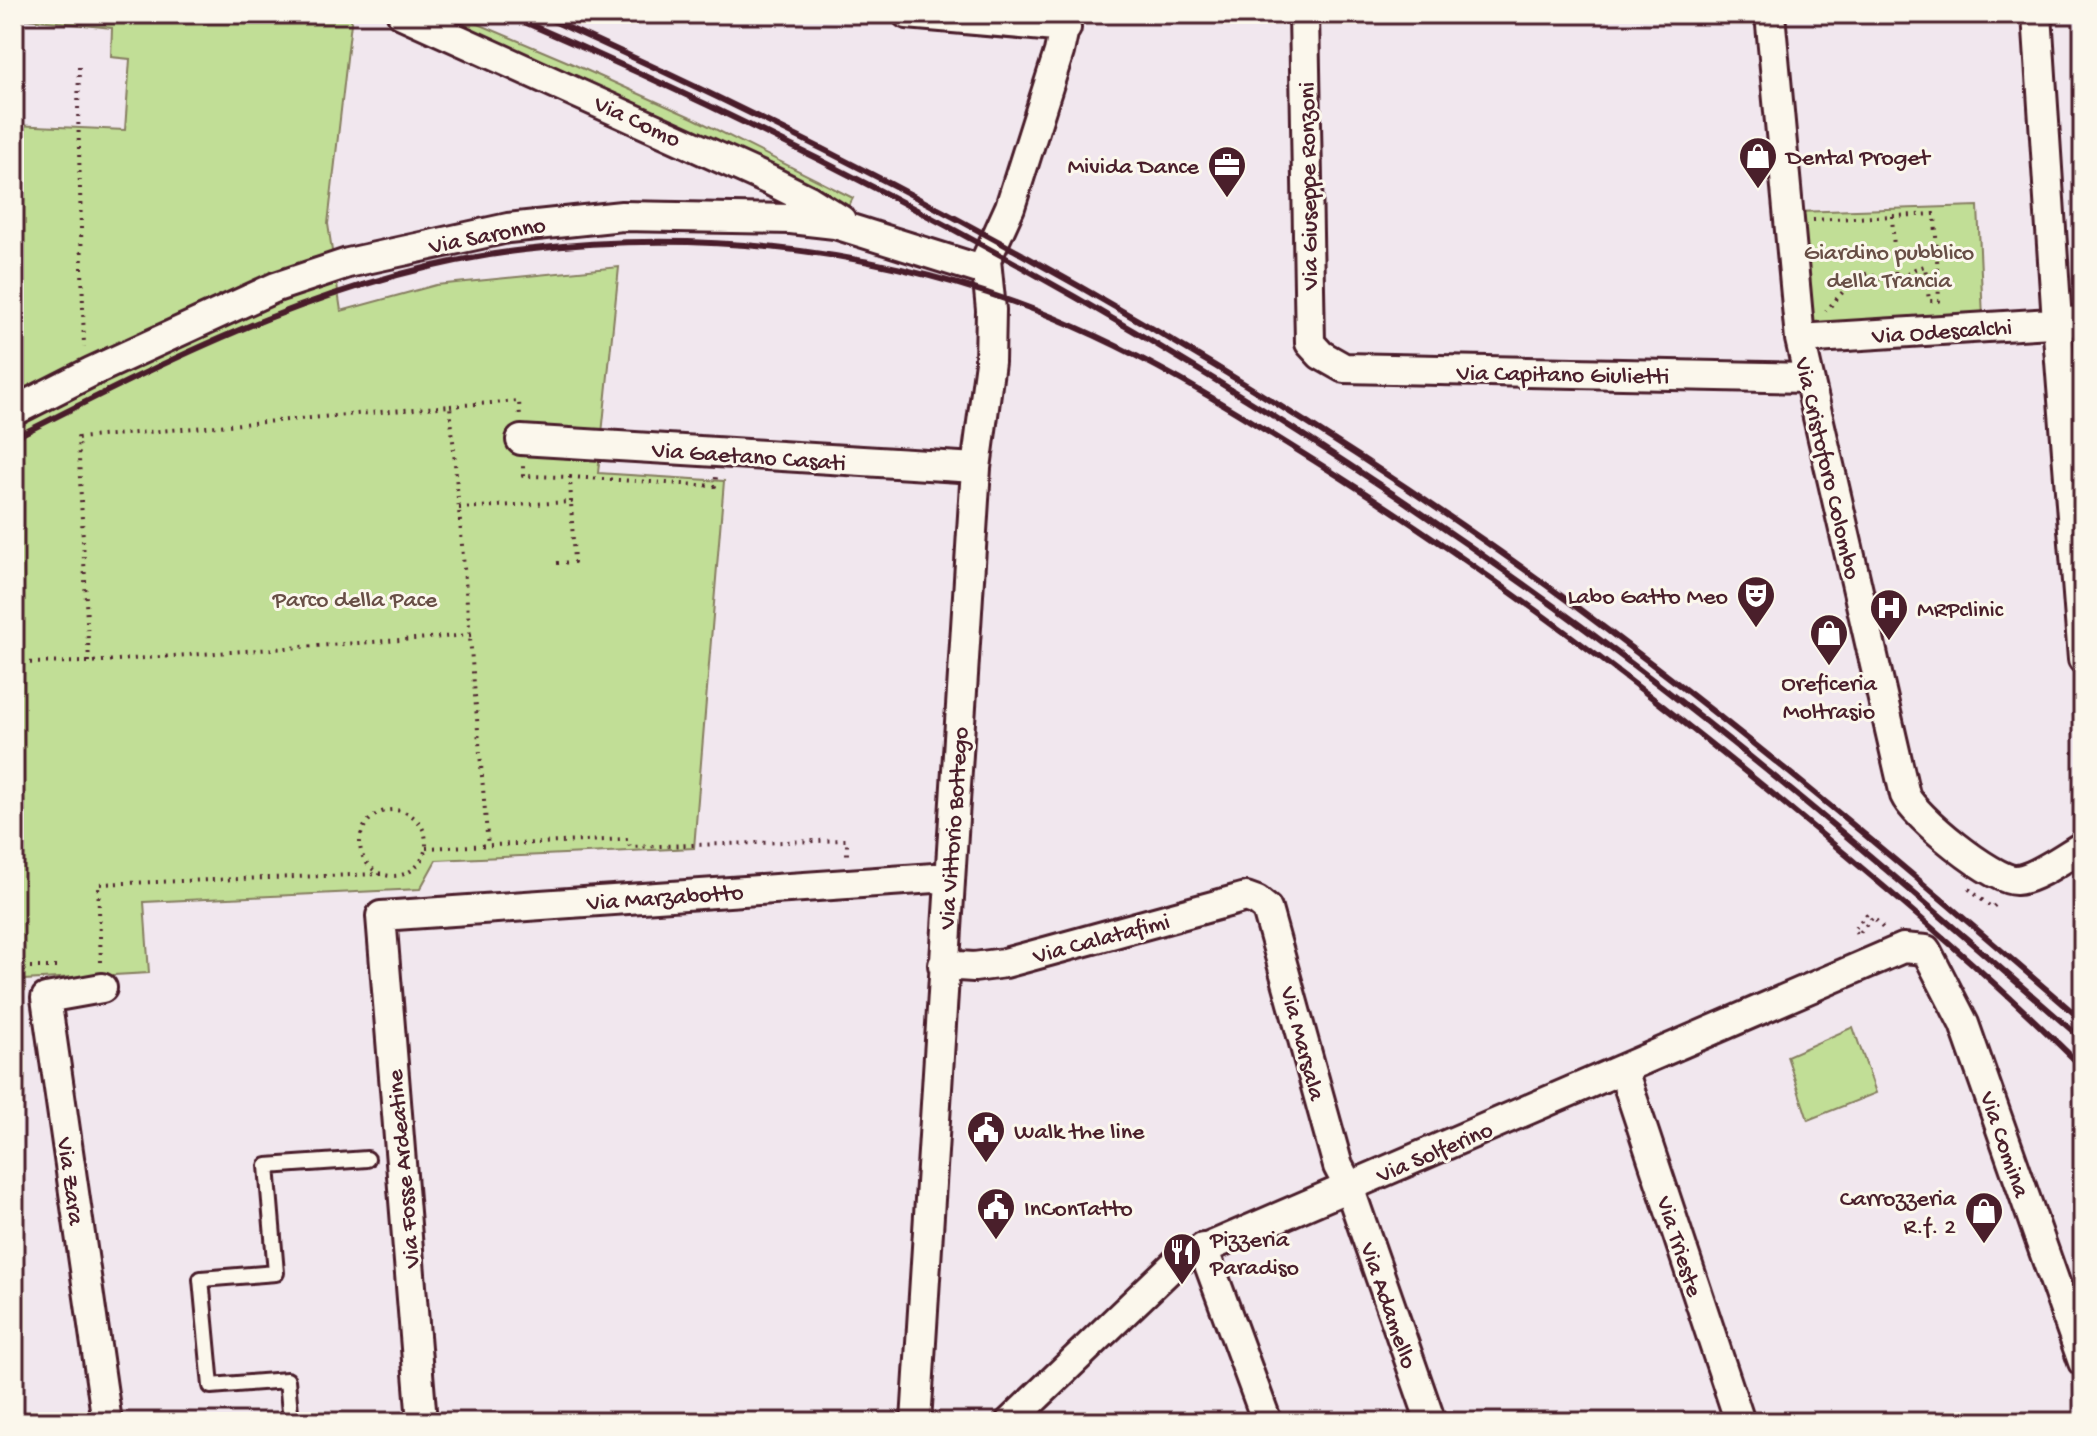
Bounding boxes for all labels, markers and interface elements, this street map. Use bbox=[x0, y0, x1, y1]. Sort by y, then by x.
street label: Via Giuseppe Ronzoni bbox=[1294, 82, 1327, 291]
street label: Via Como bbox=[588, 90, 685, 156]
shop icon: Dental Proget bbox=[1737, 135, 1779, 190]
office icon: Mivida Dance bbox=[1206, 144, 1248, 199]
place label: Dental Proget bbox=[1784, 145, 1932, 174]
place label: Mivida Dance bbox=[1067, 154, 1200, 183]
street label: Via Saronno bbox=[426, 212, 548, 263]
park label: Giardino pubblico della Trancia bbox=[1804, 240, 1974, 297]
street label: Via Odescalchi bbox=[1870, 314, 2013, 353]
street label: Via Cristoforo Colombo bbox=[1786, 354, 1865, 583]
street label: Via Capitano Giulietti bbox=[1455, 360, 1670, 393]
street label: Via Gaetano Casati bbox=[650, 437, 847, 480]
theatre icon: Labo Gatto Meo bbox=[1735, 574, 1777, 629]
place label: Labo Gatto Meo bbox=[1567, 584, 1728, 613]
park label: Parco della Pace bbox=[272, 587, 438, 616]
hospital icon: MRPclinic bbox=[1868, 587, 1910, 642]
place label: MRPclinic bbox=[1917, 597, 2004, 626]
shop icon: Oreficeria Moltrasio bbox=[1808, 612, 1850, 667]
place label: Oreficeria Moltrasio bbox=[1781, 671, 1877, 728]
street label: Via Vittorio Bottego bbox=[934, 726, 977, 931]
street label: Via Marzabotto bbox=[585, 880, 745, 920]
street label: Via Calatafimi bbox=[1029, 908, 1173, 973]
street label: Via Marsala bbox=[1271, 983, 1330, 1105]
street label: Via Fosse Ardeatine bbox=[382, 1068, 429, 1270]
street label: Via Comina bbox=[1971, 1087, 2035, 1202]
public building icon: Walk the line bbox=[965, 1109, 1007, 1164]
street label: Via Solferino bbox=[1372, 1117, 1498, 1192]
place label: Walk the line bbox=[1014, 1119, 1145, 1148]
street label: Via Zara bbox=[48, 1135, 89, 1228]
public building icon: InConTatto bbox=[975, 1186, 1017, 1241]
place label: Carrozzeria R.f. 2 bbox=[1840, 1186, 1957, 1243]
shop icon: Carrozzeria R.f. 2 bbox=[1963, 1190, 2005, 1245]
street label: Via Trieste bbox=[1648, 1192, 1708, 1302]
place label: InConTatto bbox=[1024, 1196, 1133, 1225]
place label: Pizzeria Paradiso bbox=[1209, 1227, 1299, 1284]
restaurant icon: Pizzeria Paradiso bbox=[1161, 1231, 1203, 1286]
street label: Via Adamello bbox=[1351, 1238, 1422, 1373]

